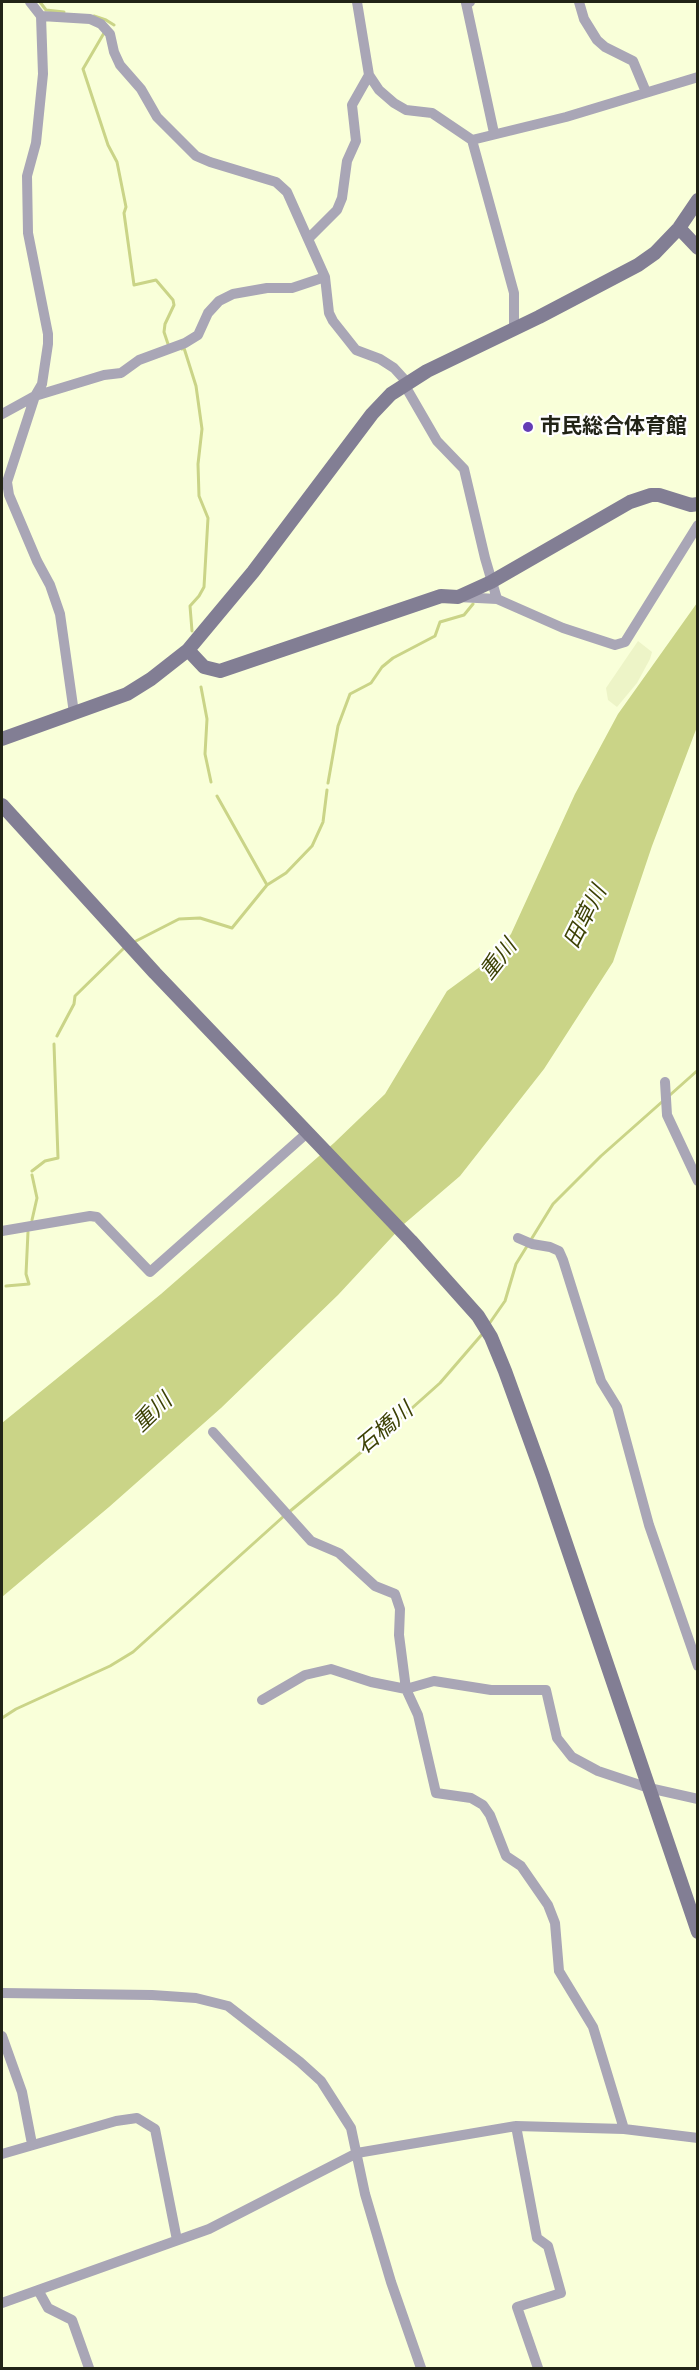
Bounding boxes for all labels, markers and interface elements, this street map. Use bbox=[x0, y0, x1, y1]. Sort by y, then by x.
place label: 市民総合体育館 bbox=[540, 414, 687, 440]
marker: 市民総合体育館 bbox=[521, 420, 535, 434]
water label: 田草川 bbox=[559, 882, 613, 952]
water label: 重川 bbox=[475, 935, 523, 985]
water label: 重川 bbox=[128, 1388, 178, 1438]
water label: 石橋川 bbox=[351, 1398, 419, 1460]

